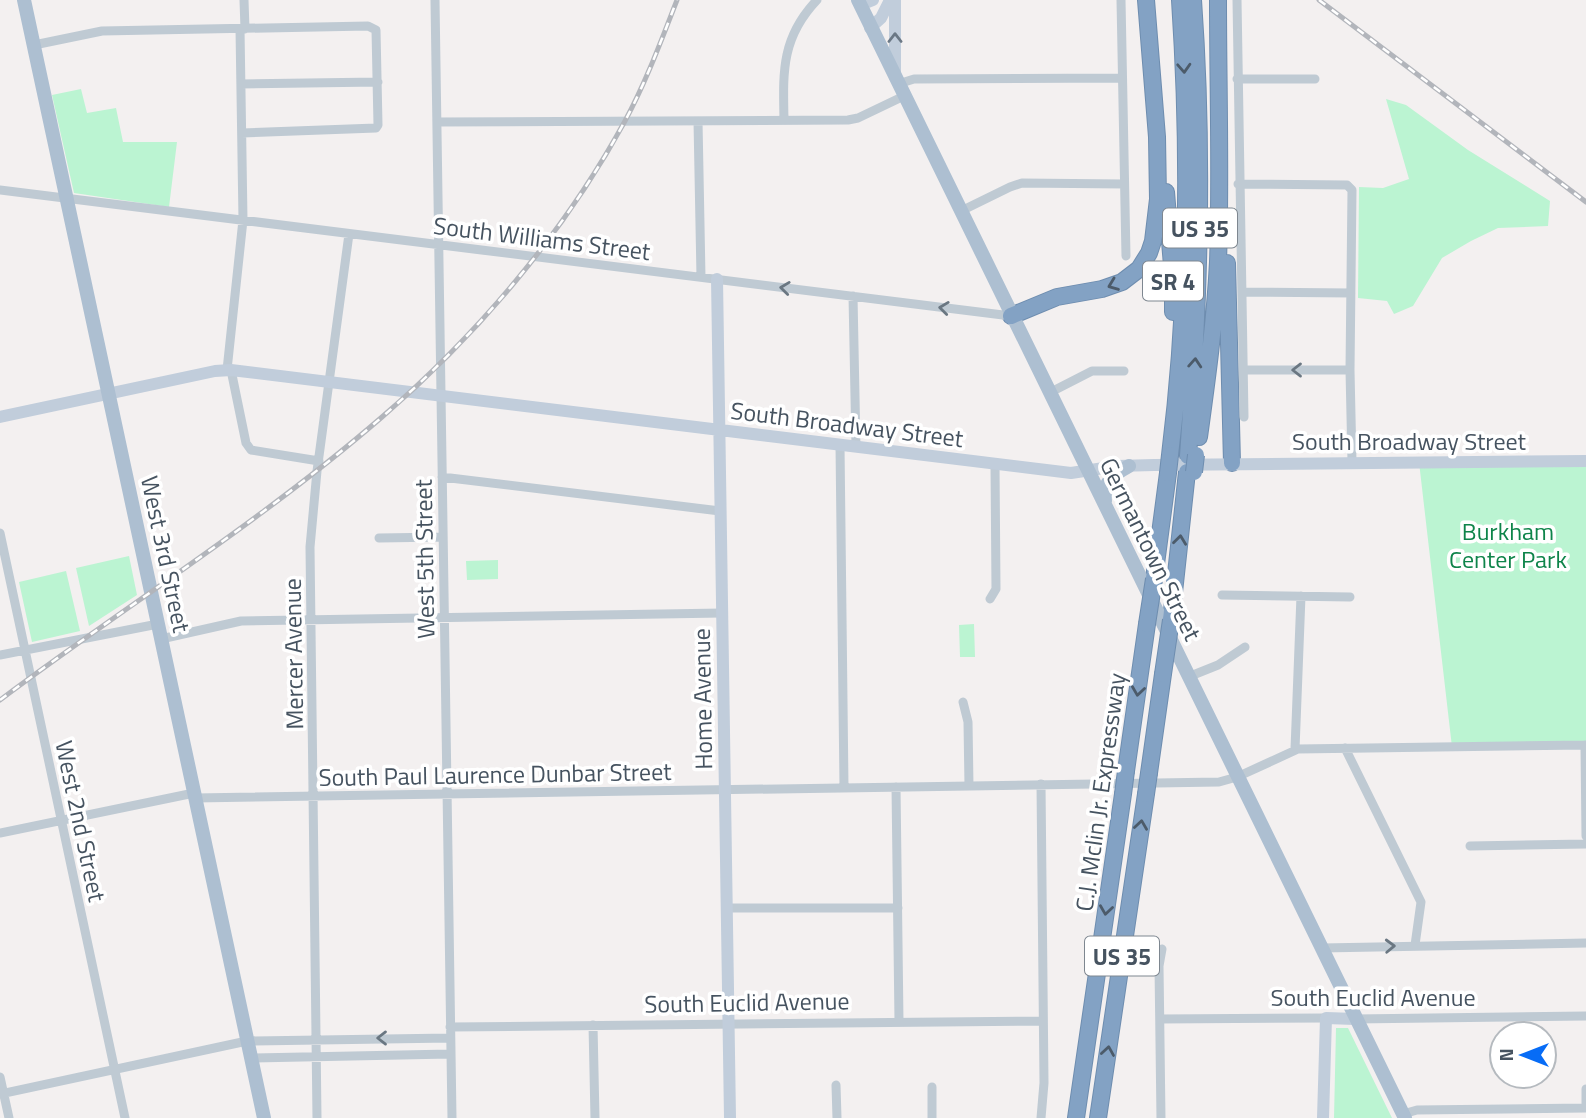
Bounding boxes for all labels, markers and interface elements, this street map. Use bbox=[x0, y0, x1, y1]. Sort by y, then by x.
one-way arrow bbox=[887, 33, 903, 43]
one-way arrow bbox=[1176, 63, 1191, 74]
street label: South Williams Street bbox=[431, 207, 653, 269]
road number: US 35 bbox=[1163, 208, 1237, 247]
road number: SR 4 bbox=[1143, 262, 1203, 300]
one-way arrow bbox=[1108, 276, 1120, 290]
one-way arrow bbox=[779, 280, 791, 295]
one-way arrow bbox=[938, 300, 950, 315]
one-way arrow bbox=[1187, 358, 1202, 369]
one-way arrow bbox=[1291, 362, 1302, 378]
street label: South Broadway Street bbox=[729, 392, 966, 456]
street label: South Broadway Street bbox=[1292, 423, 1527, 459]
street label: Germantown Street bbox=[1091, 451, 1211, 647]
street label: West 3rd Street bbox=[132, 472, 200, 636]
street label: West 5th Street bbox=[405, 478, 443, 639]
park label: Burkham Center Park bbox=[1449, 513, 1567, 577]
one-way arrow bbox=[1173, 534, 1188, 546]
street label: Mercer Avenue bbox=[274, 578, 312, 730]
street label: Home Avenue bbox=[683, 628, 721, 770]
street label: C.J. Mclin Jr. Expressway bbox=[1065, 670, 1135, 914]
one-way arrow bbox=[1130, 686, 1145, 697]
street label: West 2nd Street bbox=[46, 737, 116, 905]
street label: South Paul Laurence Dunbar Street bbox=[318, 753, 672, 795]
one-way arrow bbox=[1133, 820, 1148, 831]
one-way arrow bbox=[1099, 904, 1114, 916]
road number: US 35 bbox=[1085, 937, 1159, 976]
one-way arrow bbox=[1385, 939, 1396, 954]
street label: South Euclid Avenue bbox=[1270, 979, 1476, 1015]
street label: South Euclid Avenue bbox=[644, 982, 850, 1022]
north arrow bbox=[1488, 1020, 1558, 1090]
one-way arrow bbox=[376, 1031, 387, 1046]
one-way arrow bbox=[1100, 1045, 1115, 1056]
text: N bbox=[1491, 1048, 1520, 1062]

